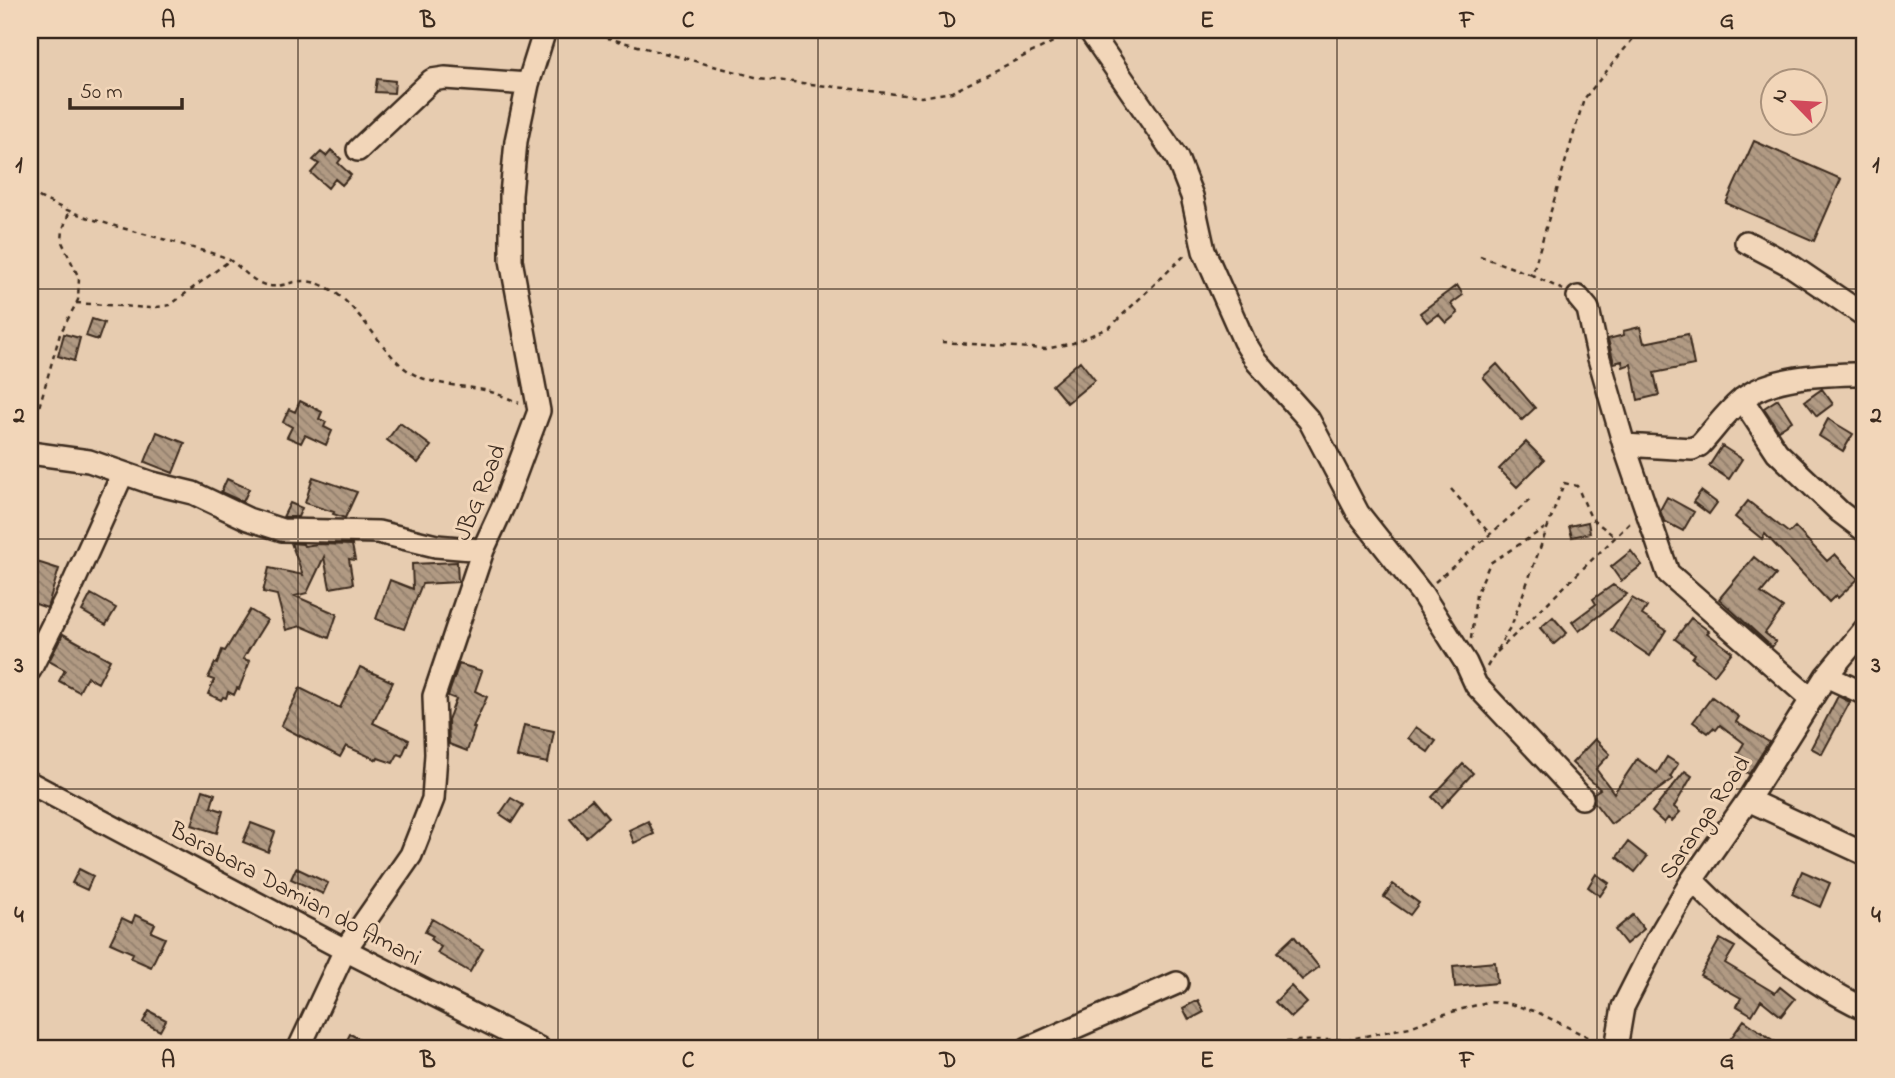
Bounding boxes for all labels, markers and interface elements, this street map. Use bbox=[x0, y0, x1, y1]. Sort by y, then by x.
text: A bbox=[161, 5, 175, 38]
text: B bbox=[419, 5, 436, 38]
text: C bbox=[682, 5, 695, 38]
text: D bbox=[939, 5, 956, 38]
text: E bbox=[1200, 5, 1214, 38]
text: F bbox=[1459, 5, 1475, 38]
text: G bbox=[1720, 5, 1734, 38]
scale bar bbox=[70, 66, 182, 110]
north arrow bbox=[1758, 66, 1828, 136]
text: 50 m bbox=[80, 78, 123, 108]
text: N bbox=[1766, 84, 1796, 107]
text: 1 bbox=[15, 150, 23, 183]
text: 1 bbox=[1872, 150, 1880, 183]
text: 2 bbox=[12, 400, 25, 433]
text: 2 bbox=[1869, 400, 1882, 433]
street label: JBG Road bbox=[446, 439, 517, 546]
text: 3 bbox=[13, 650, 24, 683]
text: 3 bbox=[1870, 650, 1881, 683]
street label: Saranga Road bbox=[1652, 749, 1761, 887]
street label: Barabara Damian do Amani bbox=[162, 813, 427, 976]
text: 4 bbox=[14, 900, 24, 933]
text: 4 bbox=[1871, 900, 1881, 933]
text: A bbox=[161, 1045, 175, 1078]
text: B bbox=[419, 1045, 436, 1078]
text: C bbox=[682, 1045, 695, 1078]
text: D bbox=[939, 1045, 956, 1078]
text: E bbox=[1200, 1045, 1214, 1078]
text: F bbox=[1459, 1045, 1475, 1078]
text: G bbox=[1720, 1045, 1734, 1078]

